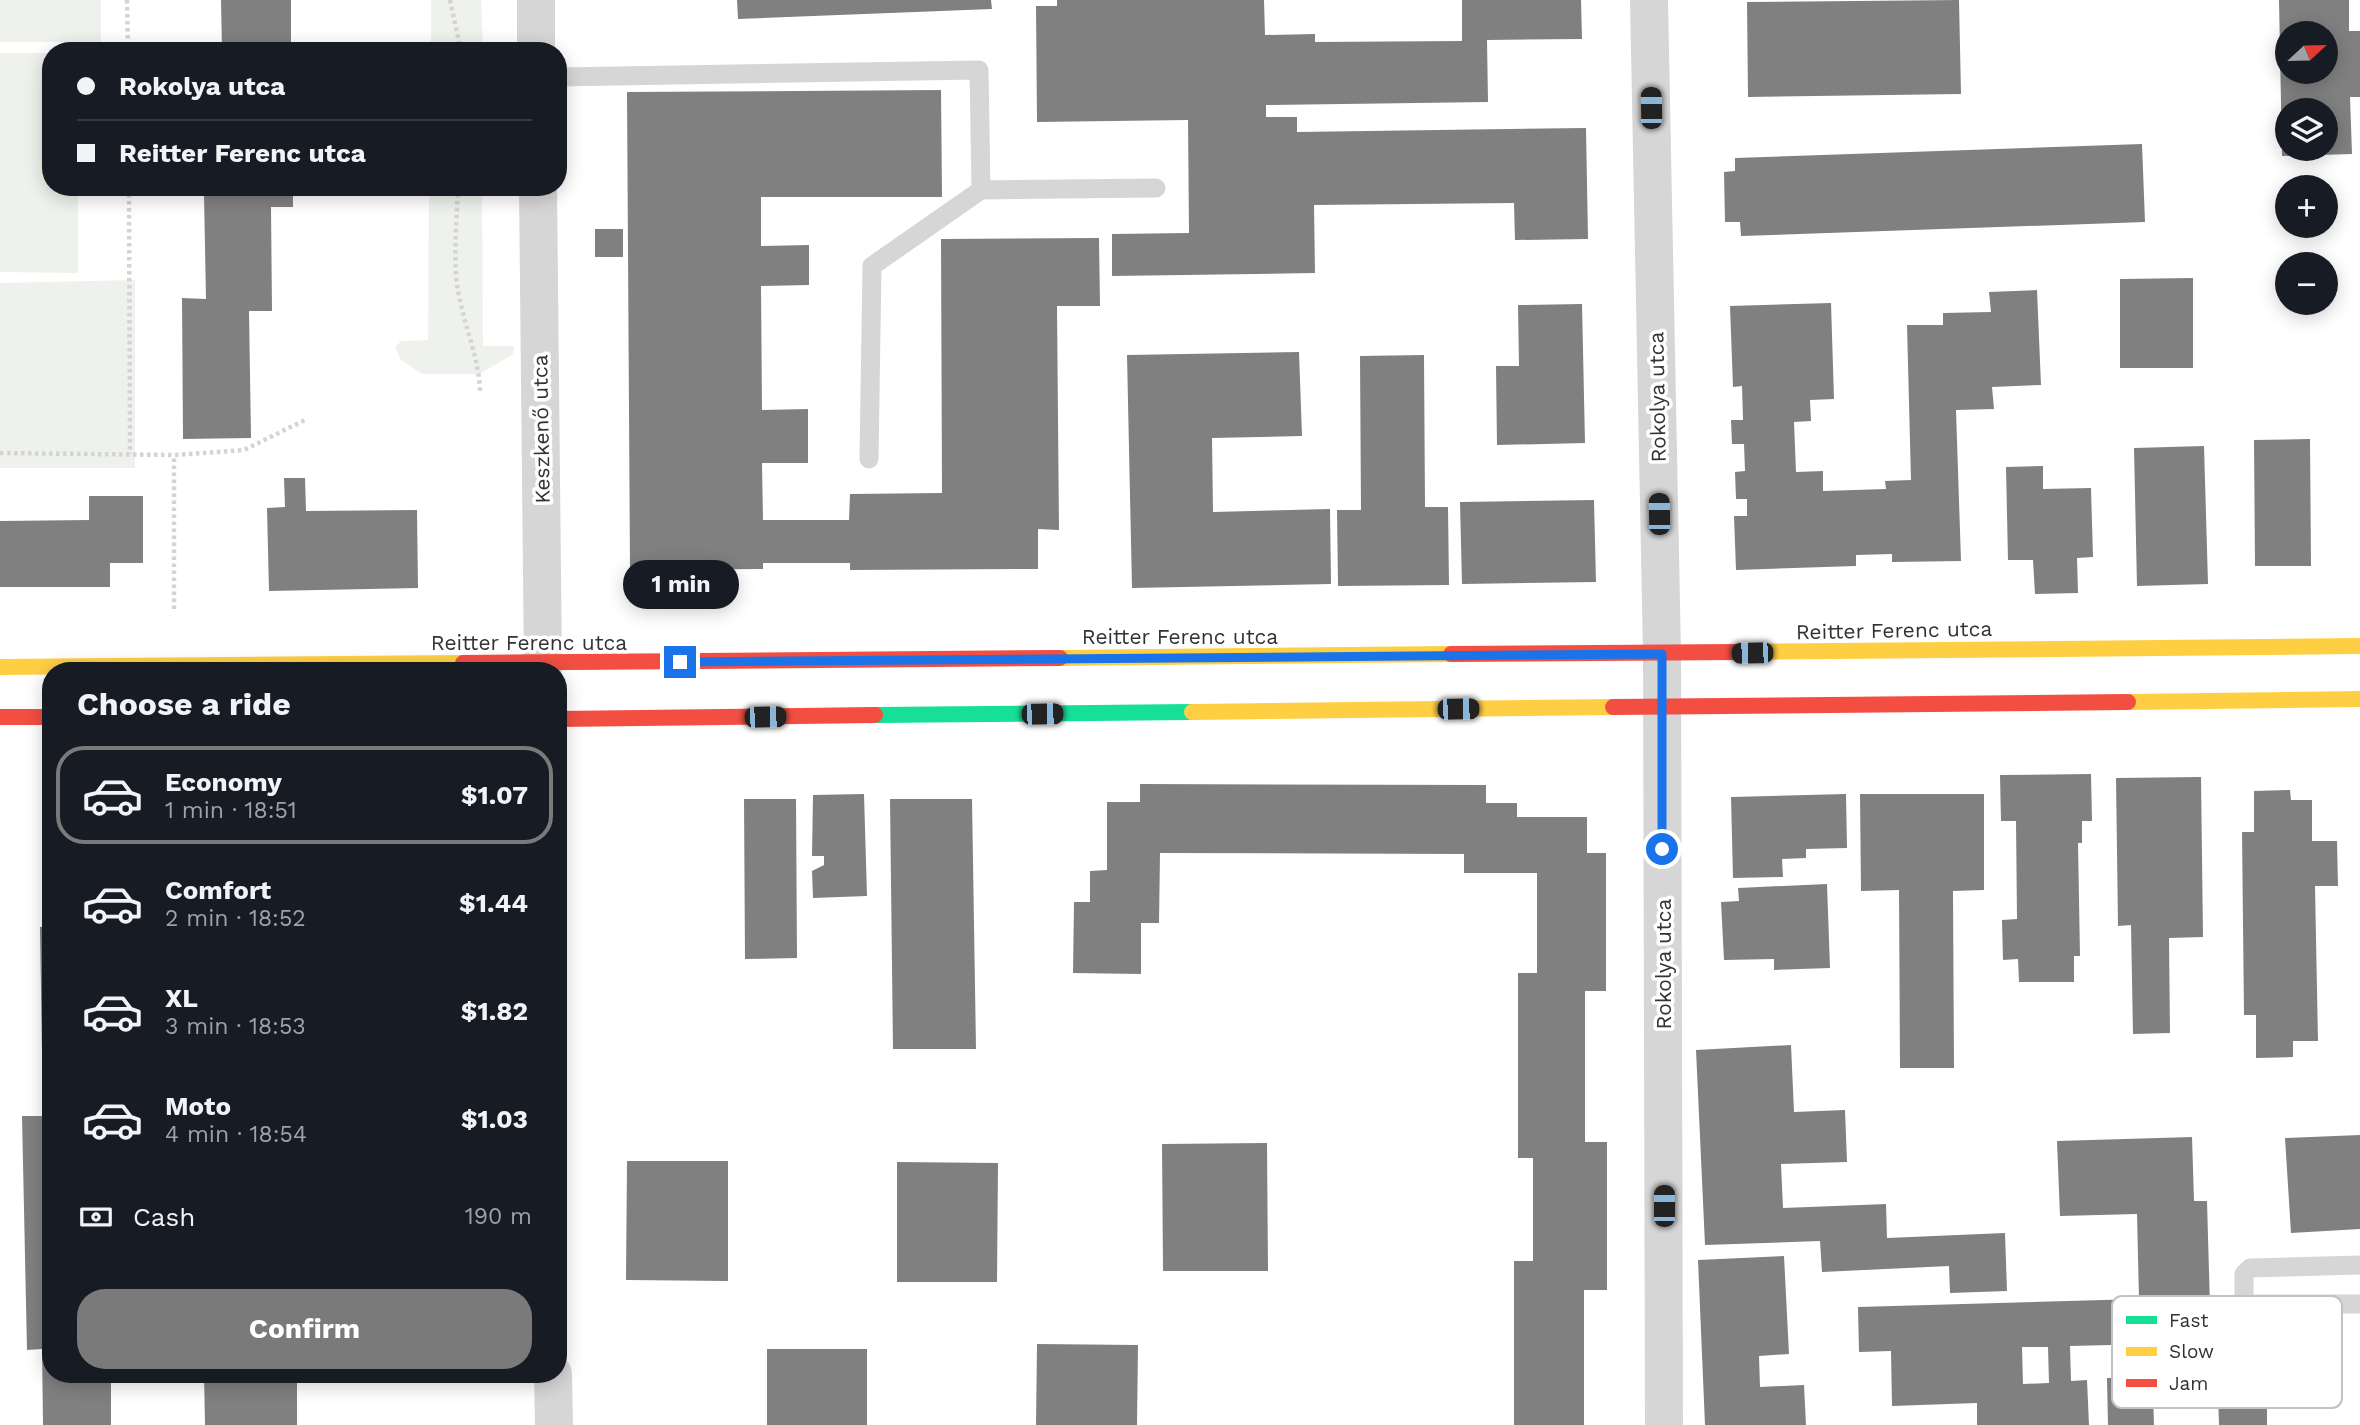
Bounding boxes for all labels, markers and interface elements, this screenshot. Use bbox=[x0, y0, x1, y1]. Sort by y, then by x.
north arrow bbox=[2275, 21, 2338, 84]
map controls bbox=[2275, 21, 2338, 315]
text: Rokolya utca bbox=[119, 71, 285, 101]
car bbox=[1641, 87, 1662, 129]
button: layers bbox=[2275, 98, 2338, 161]
text: Reitter Ferenc utca bbox=[119, 138, 366, 168]
button: + bbox=[2275, 175, 2338, 238]
button: − bbox=[2275, 252, 2338, 315]
street label: Rokolya utca bbox=[1643, 331, 1671, 463]
street label: Keszkenő utca bbox=[527, 354, 555, 504]
car bbox=[1649, 493, 1670, 535]
callout: 1 min bbox=[622, 560, 738, 610]
text: 1 min bbox=[651, 571, 711, 598]
street label: Reitter Ferenc utca bbox=[1796, 616, 1992, 644]
street label: Reitter Ferenc utca bbox=[1082, 624, 1278, 649]
street label: Reitter Ferenc utca bbox=[431, 630, 627, 655]
car bbox=[1731, 642, 1774, 664]
route end bbox=[664, 646, 696, 678]
text: Choose a ride bbox=[77, 685, 291, 723]
car bbox=[1437, 698, 1480, 720]
car bbox=[1021, 703, 1064, 725]
car bbox=[744, 706, 787, 728]
icon: car bbox=[81, 764, 144, 827]
text: Economy bbox=[165, 767, 282, 797]
text: $1.07 bbox=[461, 780, 528, 810]
text: 1 min · 18:51 bbox=[165, 797, 297, 824]
route start bbox=[1646, 833, 1678, 865]
icon: car bbox=[81, 872, 144, 935]
text: Comfort bbox=[165, 875, 271, 905]
text: $1.44 bbox=[459, 888, 528, 918]
street label: Rokolya utca bbox=[1651, 899, 1676, 1029]
text: 2 min · 18:52 bbox=[165, 905, 306, 932]
icon: car bbox=[81, 980, 144, 1043]
text: XL bbox=[165, 983, 198, 1013]
text: $1.82 bbox=[461, 996, 528, 1026]
text: 3 min · 18:53 bbox=[165, 1013, 306, 1040]
icon: car bbox=[81, 1088, 144, 1151]
text: Moto bbox=[165, 1091, 231, 1121]
text: $1.03 bbox=[461, 1104, 528, 1134]
text: 4 min · 18:54 bbox=[165, 1121, 307, 1148]
car bbox=[1654, 1185, 1675, 1227]
icon: cash bbox=[77, 1198, 115, 1236]
text: Cash bbox=[133, 1202, 195, 1232]
text: 190 m bbox=[465, 1203, 532, 1230]
button: Confirm bbox=[77, 1289, 532, 1369]
legend bbox=[2112, 1296, 2342, 1408]
text: Fast bbox=[2169, 1309, 2208, 1332]
text: Slow bbox=[2169, 1340, 2214, 1363]
text: Jam bbox=[2169, 1372, 2208, 1395]

